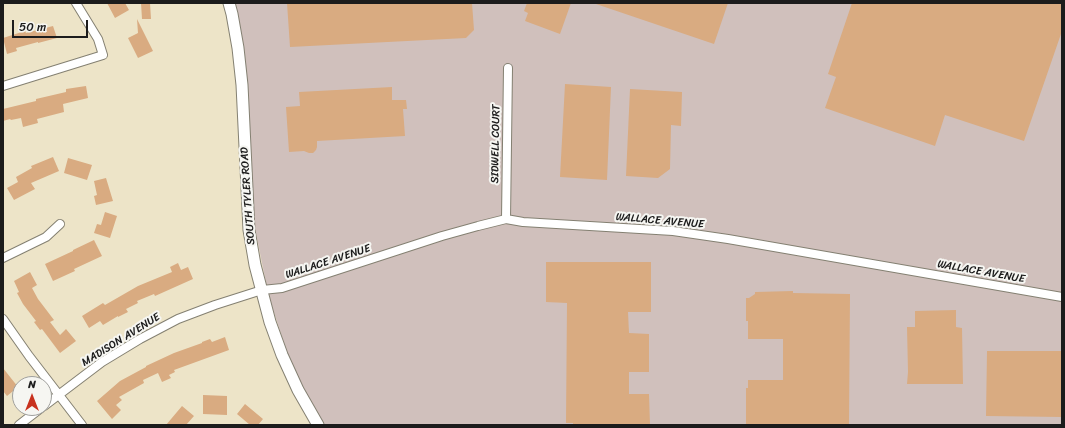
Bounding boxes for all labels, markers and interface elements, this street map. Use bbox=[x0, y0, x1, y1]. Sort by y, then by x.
scale bar bbox=[14, 12, 90, 38]
text: 50 m bbox=[19, 16, 46, 38]
street label: SIDWELL COURT bbox=[489, 104, 503, 184]
street label: SOUTH TYLER ROAD bbox=[238, 147, 258, 245]
street label: WALLACE AVENUE bbox=[615, 211, 705, 231]
street label: WALLACE AVENUE bbox=[284, 242, 372, 282]
street label: WALLACE AVENUE bbox=[936, 258, 1026, 286]
street label: MADISON AVENUE bbox=[79, 310, 163, 370]
text: N bbox=[28, 375, 36, 394]
north arrow bbox=[12, 376, 52, 416]

